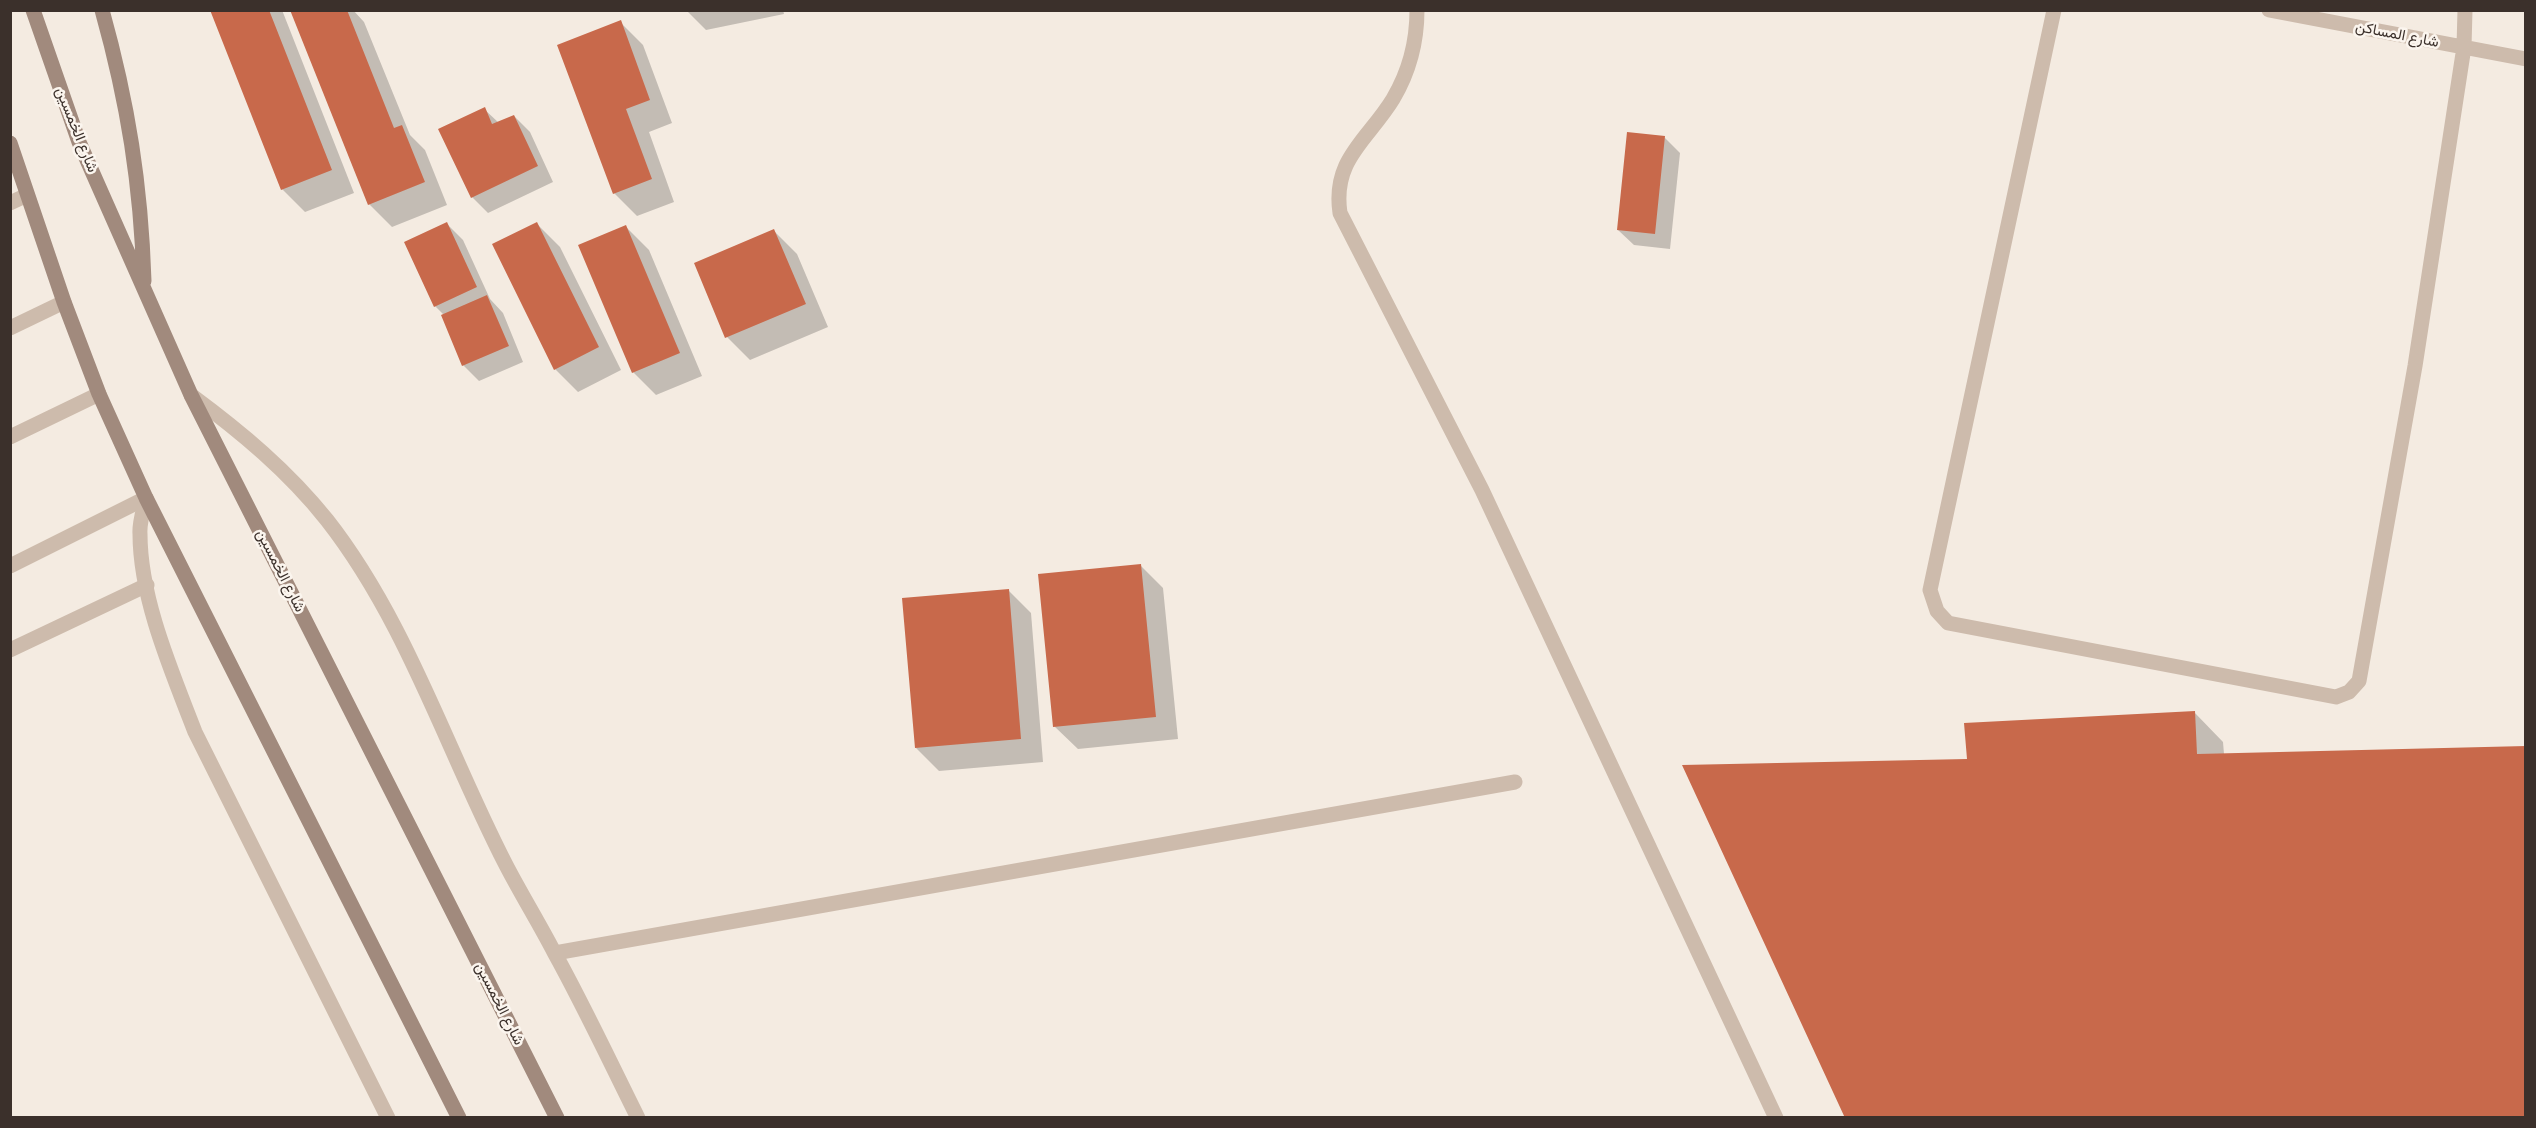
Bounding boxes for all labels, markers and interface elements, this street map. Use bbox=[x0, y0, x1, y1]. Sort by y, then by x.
street label: شارع المساكن bbox=[2354, 18, 2440, 52]
street label: شارع الخمسين bbox=[51, 85, 101, 175]
street label: شارع الخمسين bbox=[252, 527, 308, 615]
street label: شارع الخمسين bbox=[471, 960, 527, 1048]

